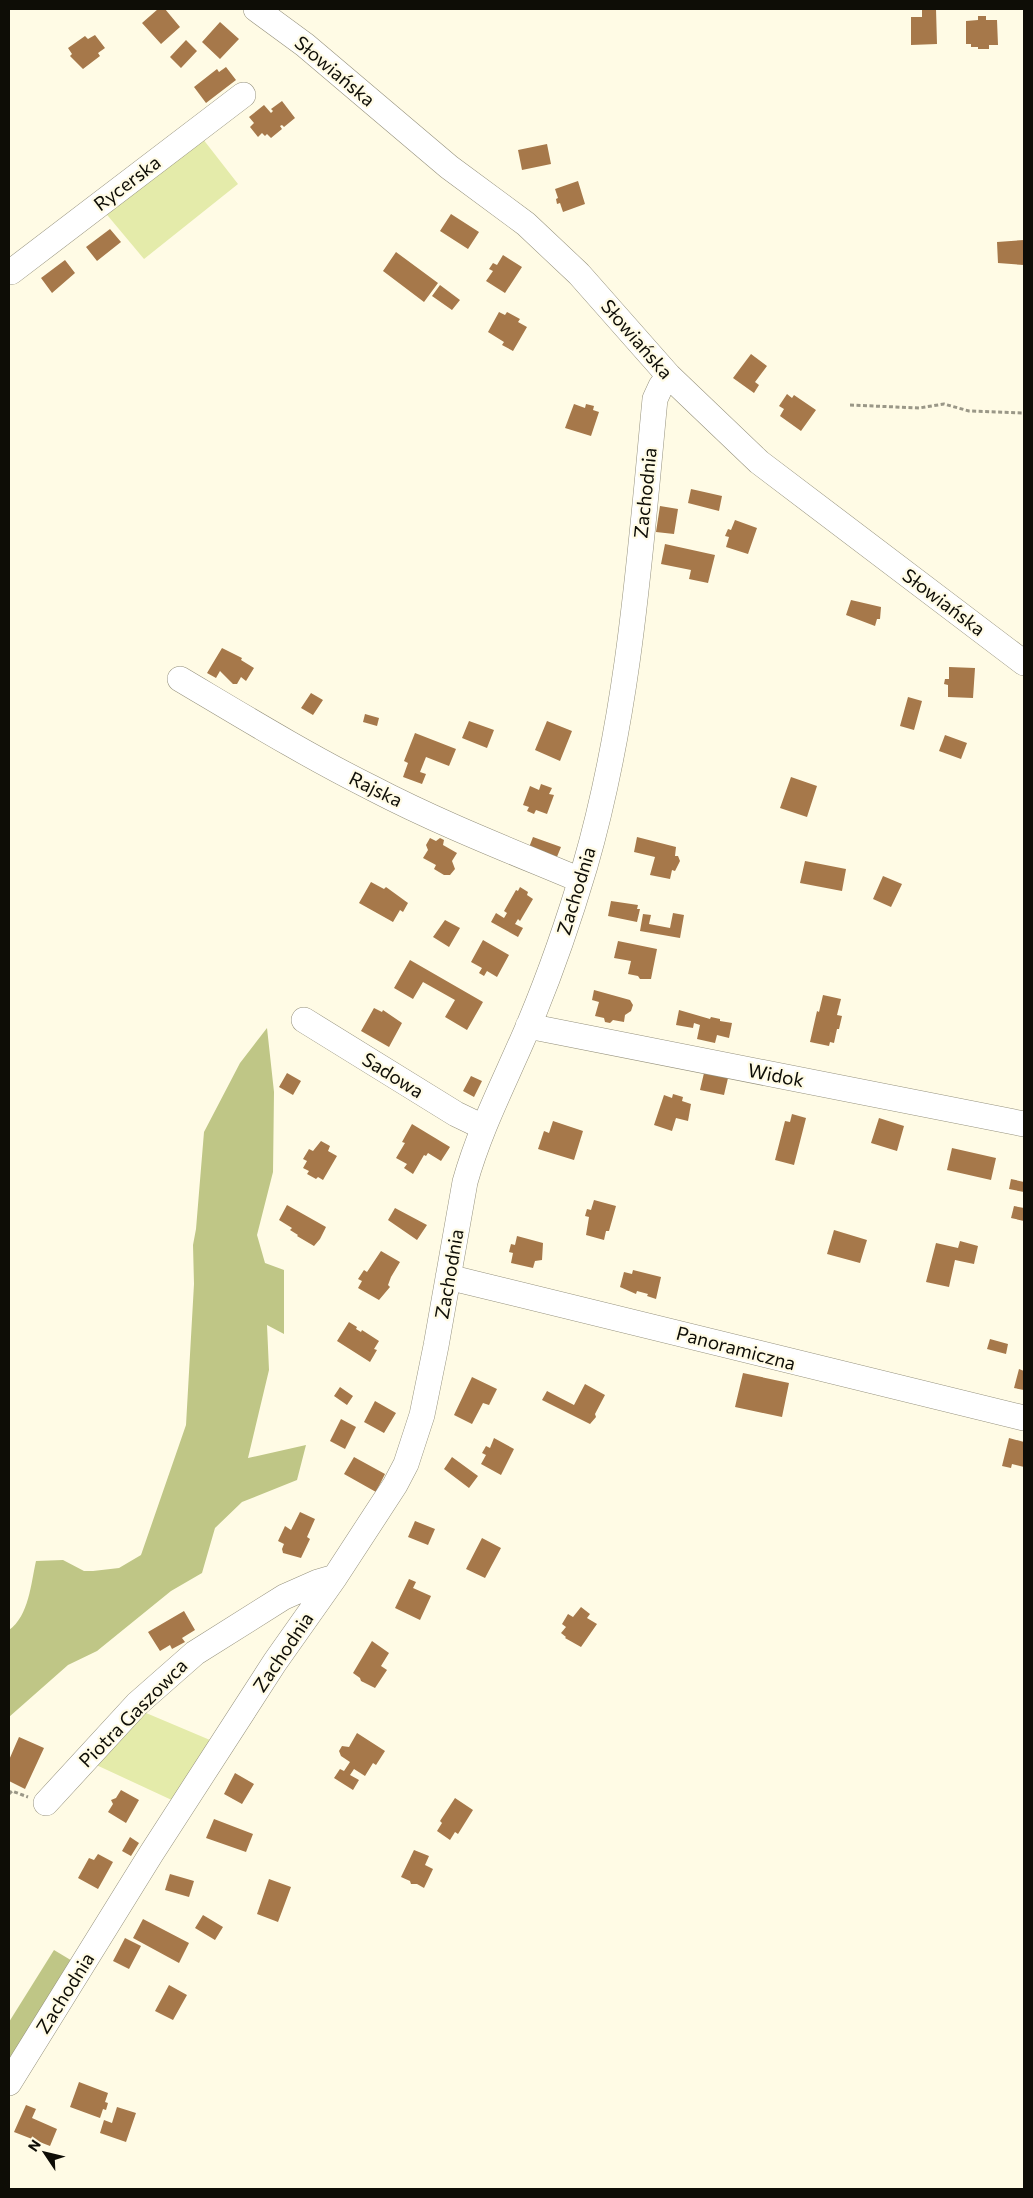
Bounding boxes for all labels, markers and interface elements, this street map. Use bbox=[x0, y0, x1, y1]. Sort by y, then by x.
street label: Słowiańska bbox=[291, 30, 380, 111]
street label: Rycerska bbox=[89, 150, 165, 215]
street label: Słowiańska bbox=[597, 294, 678, 383]
street label: Zachodnia bbox=[628, 446, 661, 539]
street label: Słowiańska bbox=[898, 563, 990, 640]
street label: Rajska bbox=[346, 766, 407, 811]
street label: Zachodnia bbox=[551, 844, 600, 938]
street label: Sadowa bbox=[358, 1047, 428, 1102]
street label: Widok bbox=[746, 1058, 806, 1091]
street label: Zachodnia bbox=[429, 1227, 468, 1321]
street label: Panoramiczna bbox=[674, 1321, 798, 1374]
street label: Zachodnia bbox=[248, 1608, 318, 1696]
street label: Piotra Gaszowca bbox=[74, 1654, 192, 1772]
street label: Zachodnia bbox=[31, 1948, 98, 2037]
north arrow bbox=[20, 2128, 70, 2178]
text: N bbox=[24, 2136, 44, 2154]

